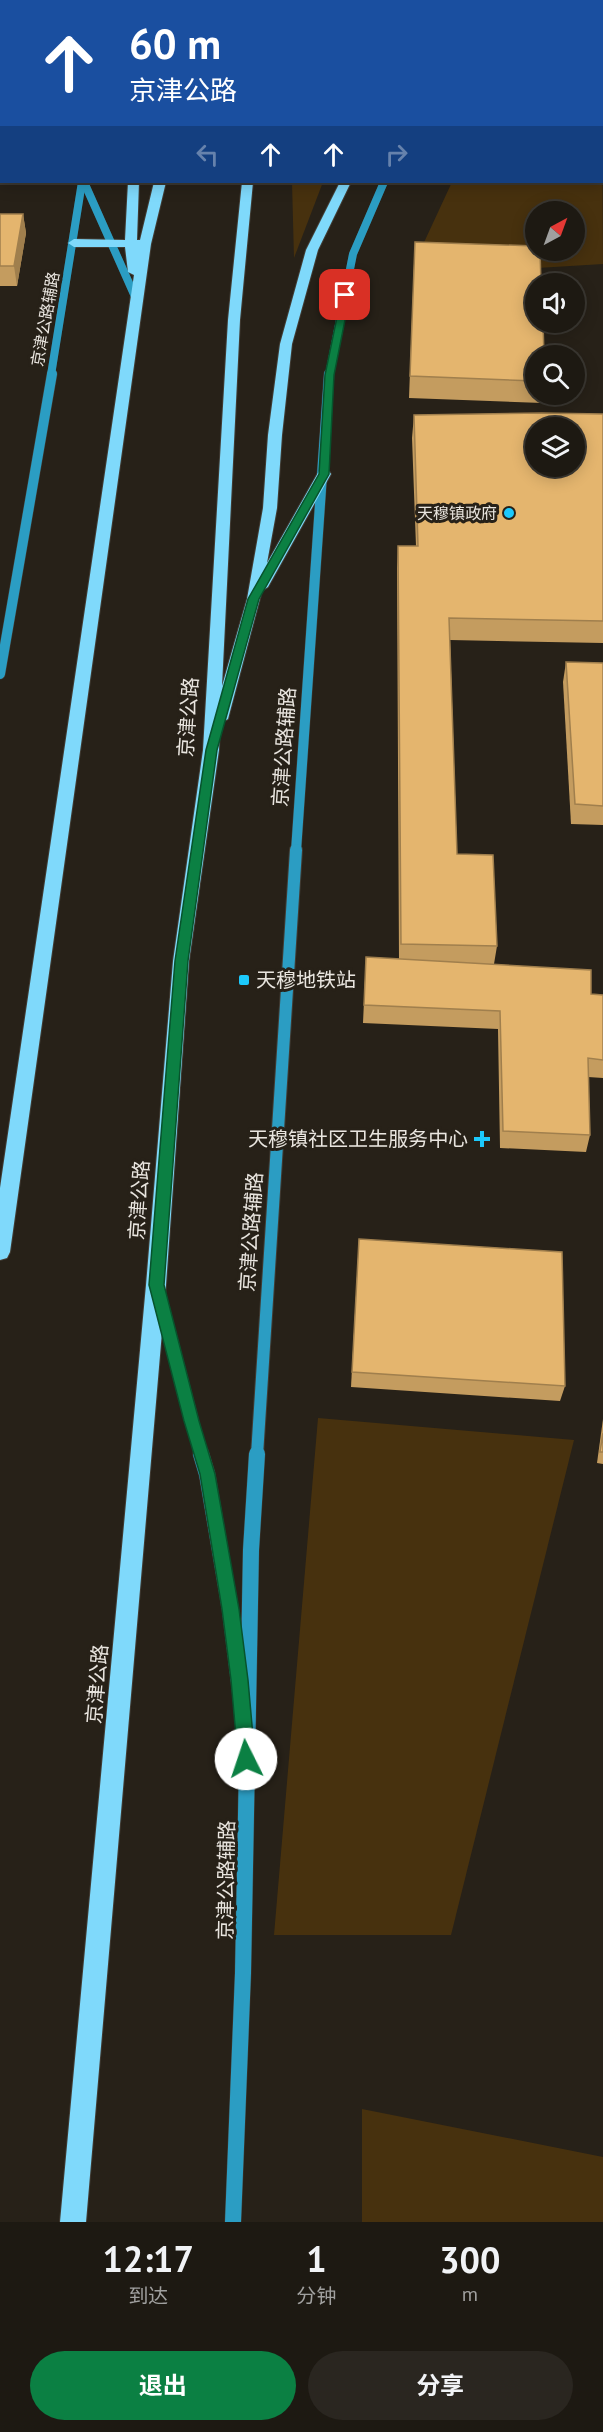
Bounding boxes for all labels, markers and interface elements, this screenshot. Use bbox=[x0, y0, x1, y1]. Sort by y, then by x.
text: 60 m bbox=[129, 16, 221, 71]
icon: ahead bbox=[30, 24, 108, 102]
text: 京津公路 bbox=[129, 73, 237, 107]
icon: left bbox=[191, 138, 224, 171]
icon: ahead bbox=[254, 138, 287, 171]
icon: ahead bbox=[317, 138, 350, 171]
icon: right bbox=[380, 138, 413, 171]
north arrow bbox=[525, 201, 585, 261]
map controls bbox=[525, 201, 585, 477]
pin bbox=[319, 269, 370, 320]
street label: 京津公路辅路 bbox=[27, 270, 63, 368]
button: sound bbox=[525, 273, 585, 333]
icon: arrive bbox=[328, 278, 361, 311]
button: search bbox=[525, 345, 585, 405]
button: layers bbox=[525, 417, 585, 477]
place label: 天穆镇政府 bbox=[417, 503, 497, 523]
marker: 天穆镇政府 bbox=[502, 506, 516, 520]
street label: 京津公路 bbox=[172, 676, 204, 758]
street label: 京津公路辅路 bbox=[267, 686, 301, 808]
place label: 天穆地铁站 bbox=[256, 967, 356, 993]
marker: 天穆地铁站 bbox=[237, 973, 251, 987]
place label: 天穆镇社区卫生服务中心 bbox=[248, 1126, 468, 1152]
marker: 天穆镇社区卫生服务中心 bbox=[473, 1130, 491, 1148]
street label: 京津公路 bbox=[123, 1159, 155, 1241]
street label: 京津公路辅路 bbox=[234, 1171, 268, 1293]
street label: 京津公路 bbox=[81, 1643, 113, 1725]
position arrow bbox=[214, 1727, 278, 1791]
street label: 京津公路辅路 bbox=[212, 1820, 240, 1940]
text: 12:17 bbox=[103, 2235, 194, 2282]
text: 1 bbox=[306, 2235, 327, 2282]
text: 300 bbox=[439, 2236, 500, 2283]
text: m bbox=[462, 2281, 478, 2307]
text: 到达 bbox=[128, 2283, 168, 2309]
text: 分钟 bbox=[297, 2283, 337, 2309]
button: 退出 bbox=[30, 2351, 296, 2420]
button: 分享 bbox=[308, 2351, 573, 2420]

